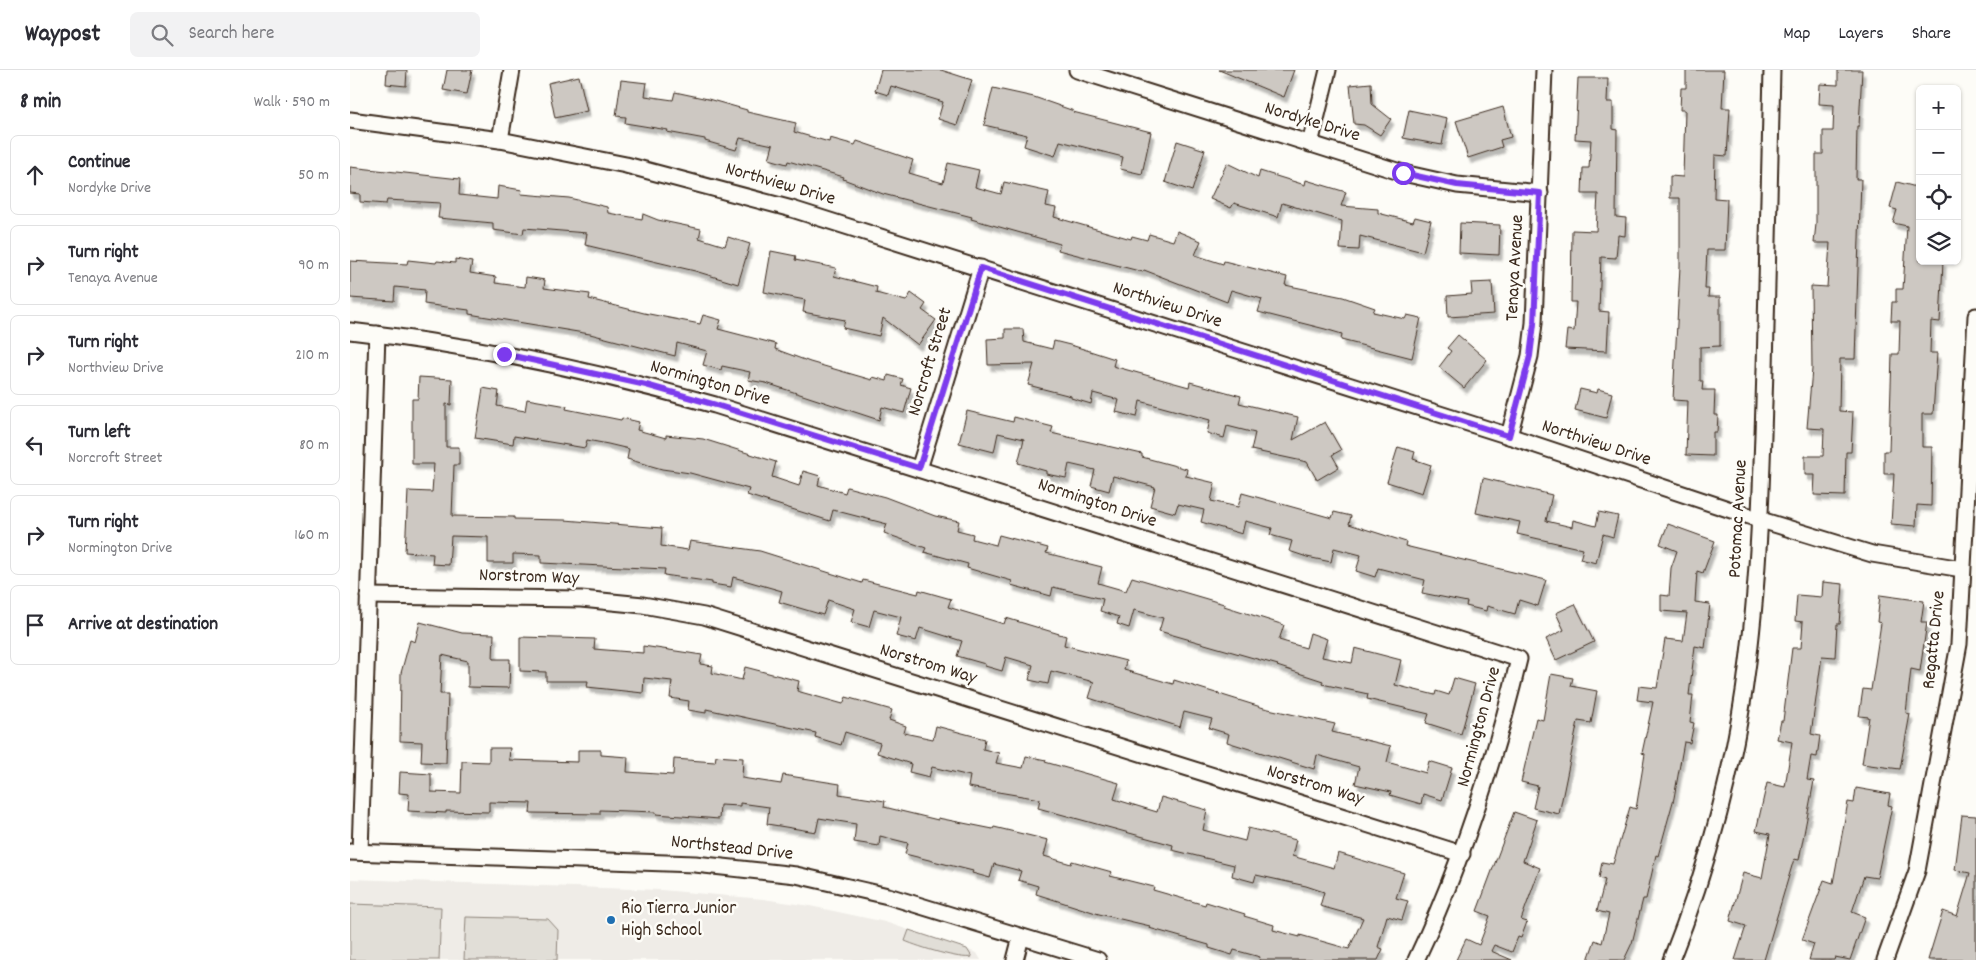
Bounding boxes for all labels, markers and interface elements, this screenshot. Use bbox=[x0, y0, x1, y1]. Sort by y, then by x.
search box bbox=[130, 12, 480, 57]
text: Waypost bbox=[25, 18, 100, 52]
icon: search bbox=[148, 21, 176, 49]
text: Search here bbox=[188, 21, 274, 48]
text: Map bbox=[1783, 22, 1810, 47]
text: Layers bbox=[1838, 22, 1884, 47]
text: Share bbox=[1912, 22, 1951, 47]
map controls bbox=[1916, 85, 1961, 265]
button: + bbox=[1916, 85, 1961, 130]
text: 8 min bbox=[20, 88, 61, 118]
text: Walk · 590 m bbox=[254, 91, 330, 114]
street label: Nordyke Drive bbox=[1261, 96, 1363, 150]
button: − bbox=[1916, 130, 1961, 175]
text: Continue bbox=[68, 150, 130, 177]
street label: Northview Drive bbox=[722, 156, 838, 214]
icon: ahead bbox=[21, 161, 49, 189]
route start bbox=[1392, 162, 1415, 185]
text: 50 m bbox=[298, 164, 329, 187]
button: locate bbox=[1916, 175, 1961, 220]
text: Nordyke Drive bbox=[68, 177, 151, 200]
street label: Tenaya Avenue bbox=[1500, 214, 1532, 322]
button: layers bbox=[1916, 220, 1961, 265]
text: Turn right bbox=[68, 240, 139, 267]
icon: right bbox=[21, 251, 49, 279]
text: 90 m bbox=[298, 254, 329, 277]
text: Tenaya Avenue bbox=[68, 267, 158, 290]
street label: Northview Drive bbox=[1109, 276, 1225, 336]
street label: Norcroft Street bbox=[902, 304, 960, 420]
text: Turn right bbox=[68, 330, 139, 357]
icon: right bbox=[21, 341, 49, 369]
route end bbox=[493, 343, 516, 366]
text: 210 m bbox=[295, 344, 329, 367]
street label: Normington Drive bbox=[647, 354, 773, 414]
text: Northview Drive bbox=[68, 357, 164, 380]
street label: Northview Drive bbox=[1538, 414, 1654, 474]
text: Turn left bbox=[68, 420, 131, 447]
icon: left bbox=[21, 431, 49, 459]
text: 80 m bbox=[299, 434, 329, 457]
text: Norcroft Street bbox=[68, 447, 163, 470]
street label: Potomac Avenue bbox=[1722, 459, 1756, 579]
street label: Normington Drive bbox=[1034, 472, 1160, 536]
text: Turn right bbox=[68, 510, 139, 537]
icon: right bbox=[21, 521, 49, 549]
text: 160 m bbox=[294, 524, 329, 547]
text: Normington Drive bbox=[68, 537, 172, 560]
street label: Norstrom Way bbox=[478, 563, 580, 593]
street label: Regatta Drive bbox=[1916, 589, 1954, 691]
icon: arrive bbox=[21, 611, 49, 639]
text: Arrive at destination bbox=[68, 612, 218, 639]
street label: Norstrom Way bbox=[876, 637, 980, 693]
street label: Normington Drive bbox=[1451, 664, 1509, 790]
street label: Norstrom Way bbox=[1263, 758, 1367, 814]
street label: Northstead Drive bbox=[670, 829, 794, 869]
place label: Rio Tierra Junior High School bbox=[621, 896, 736, 945]
marker: Rio Tierra Junior High School bbox=[605, 914, 617, 926]

